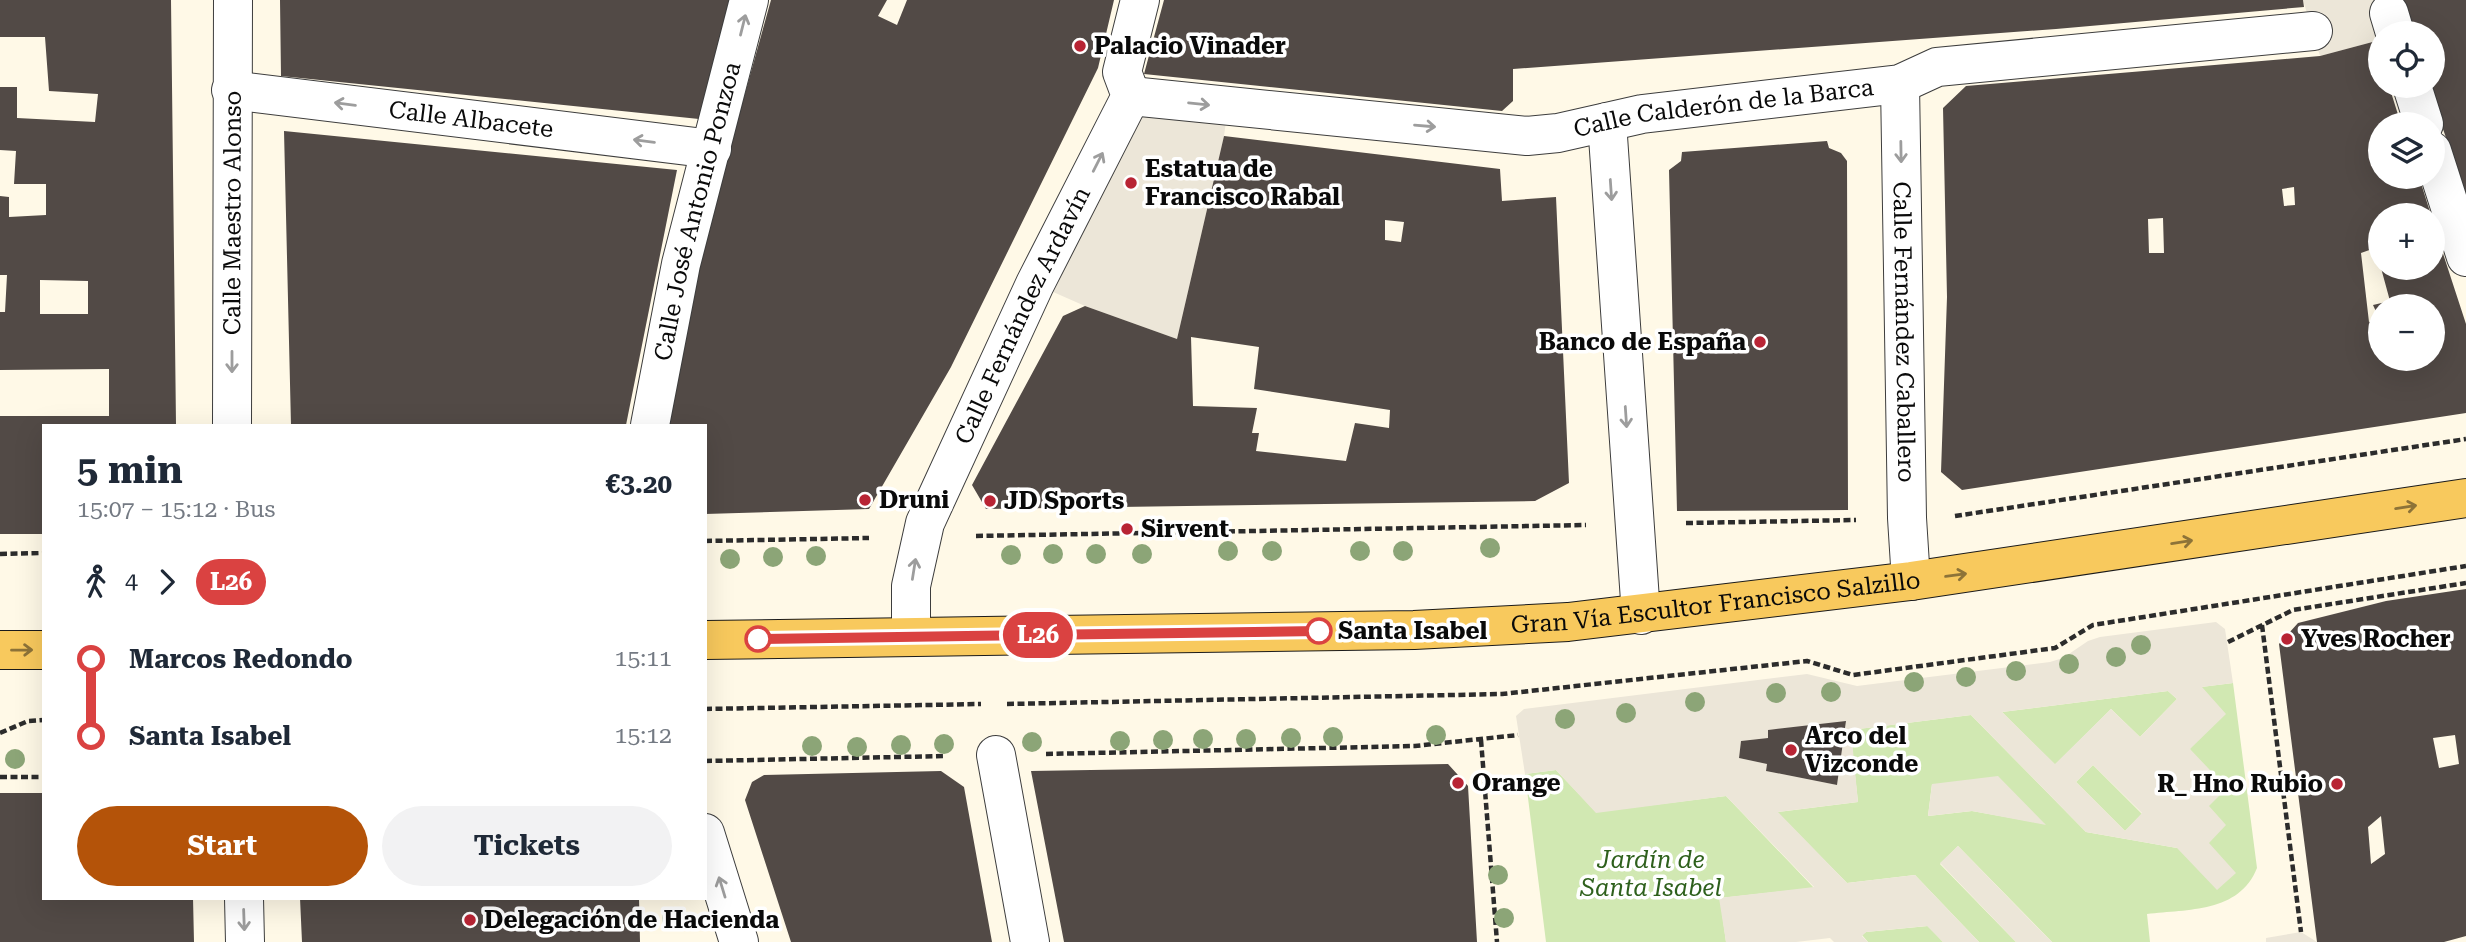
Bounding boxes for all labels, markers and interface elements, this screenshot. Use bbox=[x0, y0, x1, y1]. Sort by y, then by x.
one-way arrow bbox=[737, 14, 750, 37]
map controls bbox=[2368, 21, 2445, 371]
button: locate bbox=[2368, 21, 2445, 98]
place label: Palacio Vinader bbox=[1094, 32, 1286, 60]
marker: Palacio Vinader bbox=[1072, 38, 1088, 54]
street label: Calle José Antonio Ponzoa bbox=[649, 59, 747, 363]
street label: Calle Calderón de la Barca bbox=[1571, 73, 1875, 143]
street label: Calle Maestro Alonso bbox=[218, 91, 247, 335]
street label: Calle Albacete bbox=[387, 95, 555, 143]
one-way arrow bbox=[334, 97, 357, 110]
one-way arrow bbox=[1187, 98, 1210, 111]
button: layers bbox=[2368, 112, 2445, 189]
one-way arrow bbox=[1414, 120, 1436, 133]
one-way arrow bbox=[633, 134, 656, 147]
one-way arrow bbox=[1895, 140, 1908, 163]
one-way arrow bbox=[1091, 152, 1105, 172]
place label: Estatua de Francisco Rabal bbox=[1145, 155, 1340, 211]
marker: Estatua de Francisco Rabal bbox=[1123, 175, 1139, 191]
one-way arrow bbox=[1605, 178, 1618, 201]
street label: Calle Fernández Caballero bbox=[1888, 181, 1920, 483]
street label: Calle Fernández Ardavín bbox=[949, 182, 1096, 448]
button: + bbox=[2368, 203, 2445, 280]
button: − bbox=[2368, 294, 2445, 371]
place label: Banco de España bbox=[1539, 328, 1746, 356]
marker: Banco de España bbox=[1752, 334, 1768, 350]
one-way arrow bbox=[225, 350, 239, 373]
one-way arrow bbox=[1620, 405, 1633, 428]
text: 5 min bbox=[77, 448, 183, 492]
text: €3.20 bbox=[606, 469, 672, 499]
place label: Druni bbox=[879, 486, 949, 514]
place label: JD Sports bbox=[1004, 487, 1124, 515]
marker: Druni bbox=[857, 492, 873, 508]
marker: JD Sports bbox=[982, 493, 998, 509]
text: 15:07 – 15:12 · Bus bbox=[77, 496, 275, 523]
one-way arrow bbox=[2395, 501, 2417, 514]
place label: Sirvent bbox=[1141, 515, 1229, 543]
marker: Sirvent bbox=[1119, 521, 1135, 537]
one-way arrow bbox=[2170, 535, 2192, 548]
one-way arrow bbox=[908, 558, 921, 581]
icon: walk bbox=[77, 563, 115, 601]
icon: forward bbox=[148, 563, 186, 601]
street label: Gran Vía Escultor Francisco Salzillo bbox=[1510, 566, 1922, 639]
text: 4 bbox=[125, 568, 138, 595]
text: L26 bbox=[210, 568, 252, 596]
one-way arrow bbox=[1945, 568, 1967, 581]
line badge: L26 bbox=[998, 612, 1078, 658]
place label: Santa Isabel bbox=[1338, 617, 1488, 645]
marker: Santa Isabel bbox=[1306, 618, 1332, 644]
text: L26 bbox=[1017, 621, 1059, 649]
place label: Yves Rocher bbox=[2301, 625, 2451, 653]
unlabelled marker bbox=[745, 626, 771, 652]
marker: Yves Rocher bbox=[2279, 631, 2295, 647]
one-way arrow bbox=[10, 643, 33, 657]
text: Marcos Redondo bbox=[129, 644, 353, 674]
text: 15:11 bbox=[615, 645, 672, 672]
text: Santa Isabel bbox=[129, 721, 291, 751]
text: 15:12 bbox=[615, 722, 672, 749]
place label: Arco del Vizconde bbox=[1805, 722, 1918, 778]
marker: Arco del Vizconde bbox=[1783, 742, 1799, 758]
place label: Orange bbox=[1472, 769, 1561, 797]
place label: R_ Hno Rubio bbox=[2157, 770, 2323, 798]
marker: Orange bbox=[1450, 775, 1466, 791]
marker: R_ Hno Rubio bbox=[2329, 776, 2345, 792]
button: Start bbox=[77, 806, 368, 886]
button: Tickets bbox=[382, 806, 672, 886]
park label: Jardín de Santa Isabel bbox=[1579, 846, 1722, 902]
one-way arrow bbox=[715, 877, 727, 899]
place label: Delegación de Hacienda bbox=[484, 906, 779, 934]
one-way arrow bbox=[238, 908, 251, 931]
marker: Delegación de Hacienda bbox=[462, 912, 478, 928]

